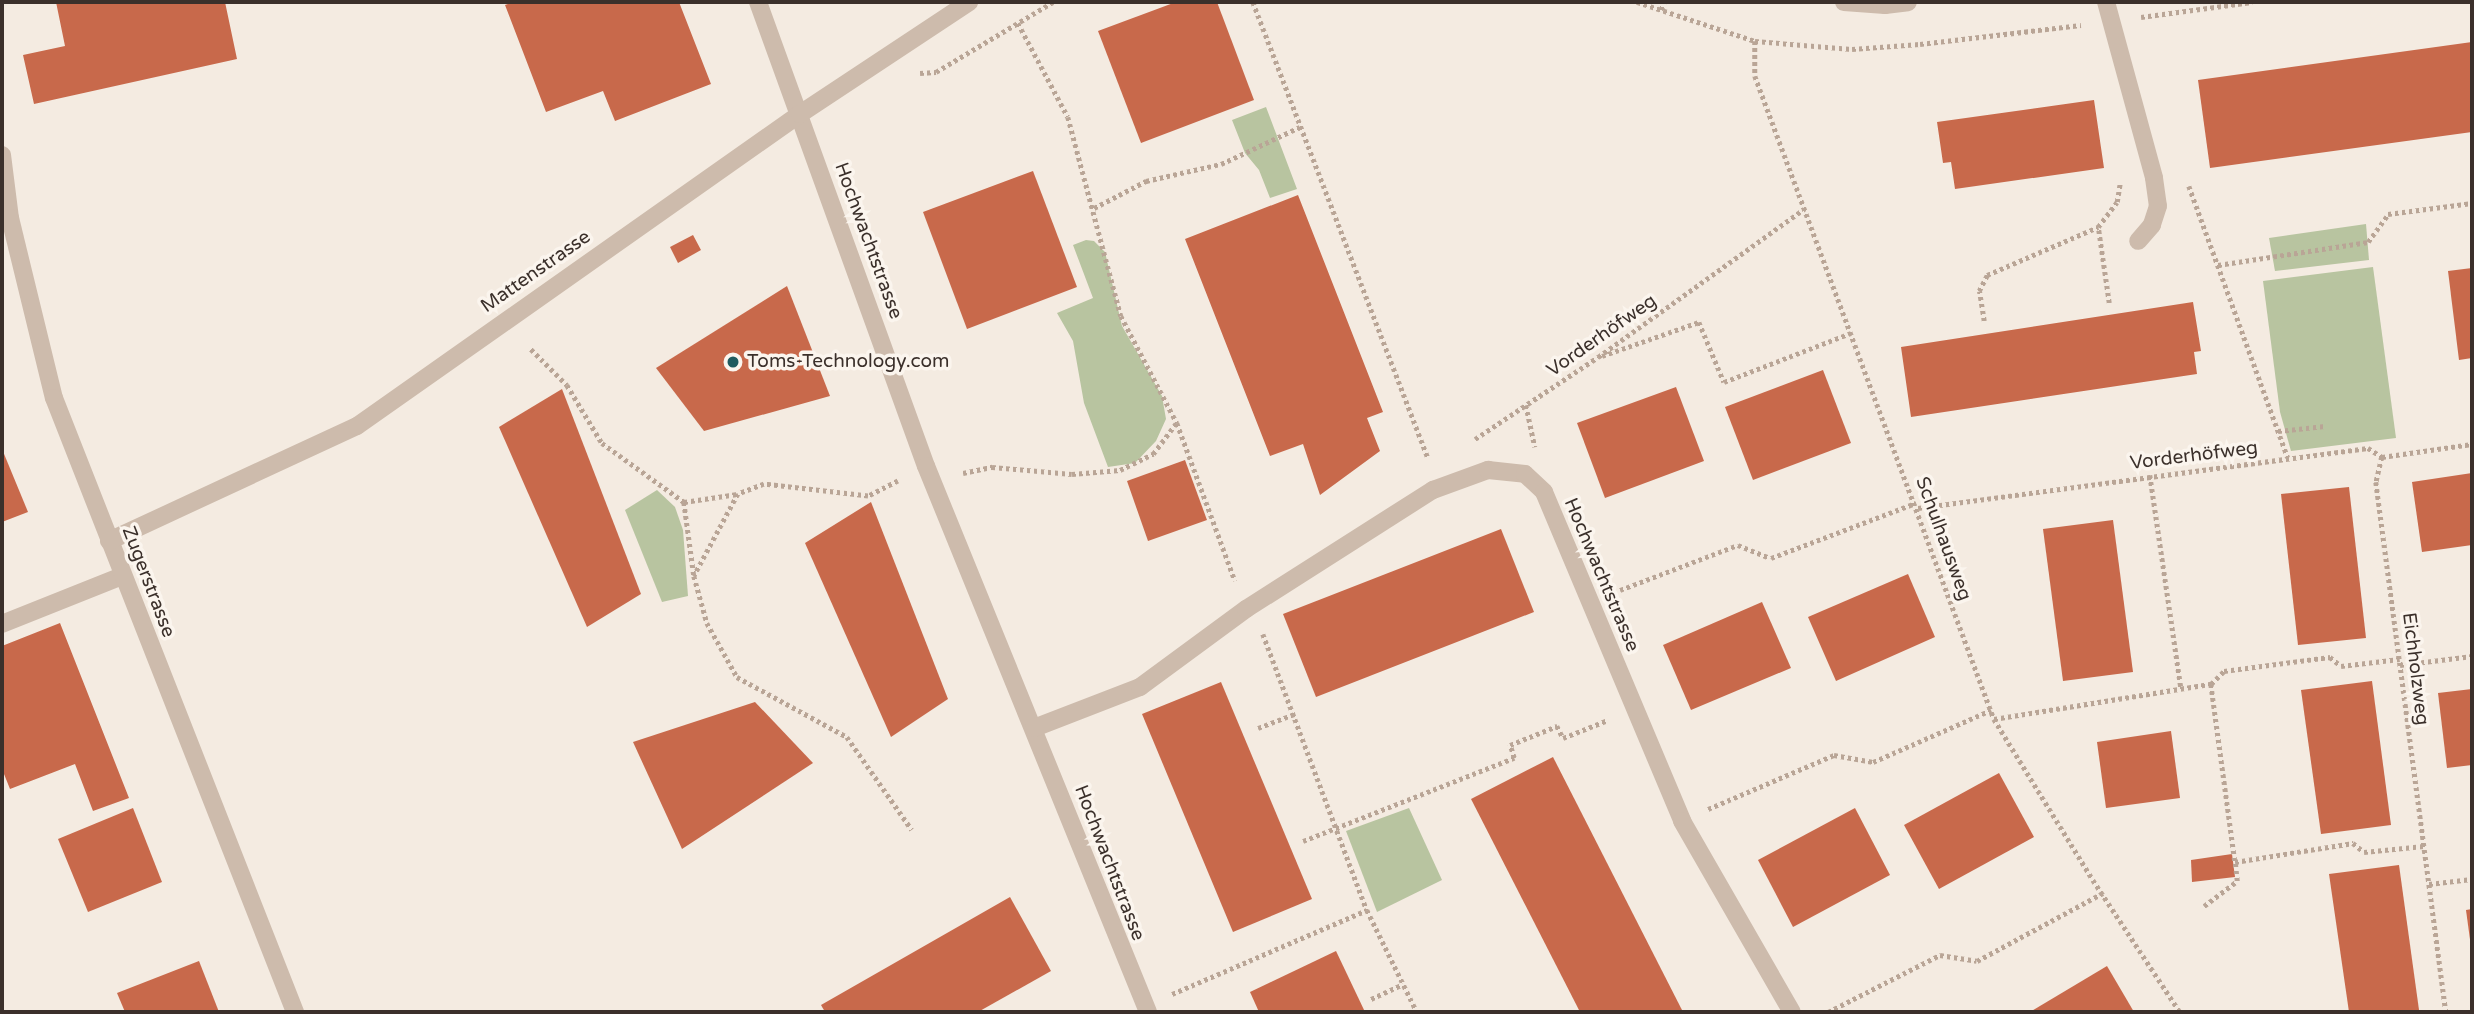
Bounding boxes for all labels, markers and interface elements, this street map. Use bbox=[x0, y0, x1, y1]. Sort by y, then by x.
street label: Hochwachtstrasse bbox=[829, 160, 907, 322]
street label: Mattenstrasse bbox=[477, 226, 595, 318]
street label: Vorderhöfweg bbox=[1543, 290, 1661, 382]
place label: Toms-Technology.com bbox=[747, 351, 949, 373]
marker: Toms-Technology.com bbox=[725, 354, 741, 370]
street label: Vorderhöfweg bbox=[2129, 437, 2259, 475]
street label: Schulhausweg bbox=[1910, 474, 1976, 604]
street label: Hochwachtstrasse bbox=[1558, 495, 1644, 655]
street label: Zugerstrasse bbox=[116, 523, 180, 641]
street label: Eichholzweg bbox=[2397, 611, 2433, 727]
street label: Hochwachtstrasse bbox=[1069, 782, 1149, 944]

